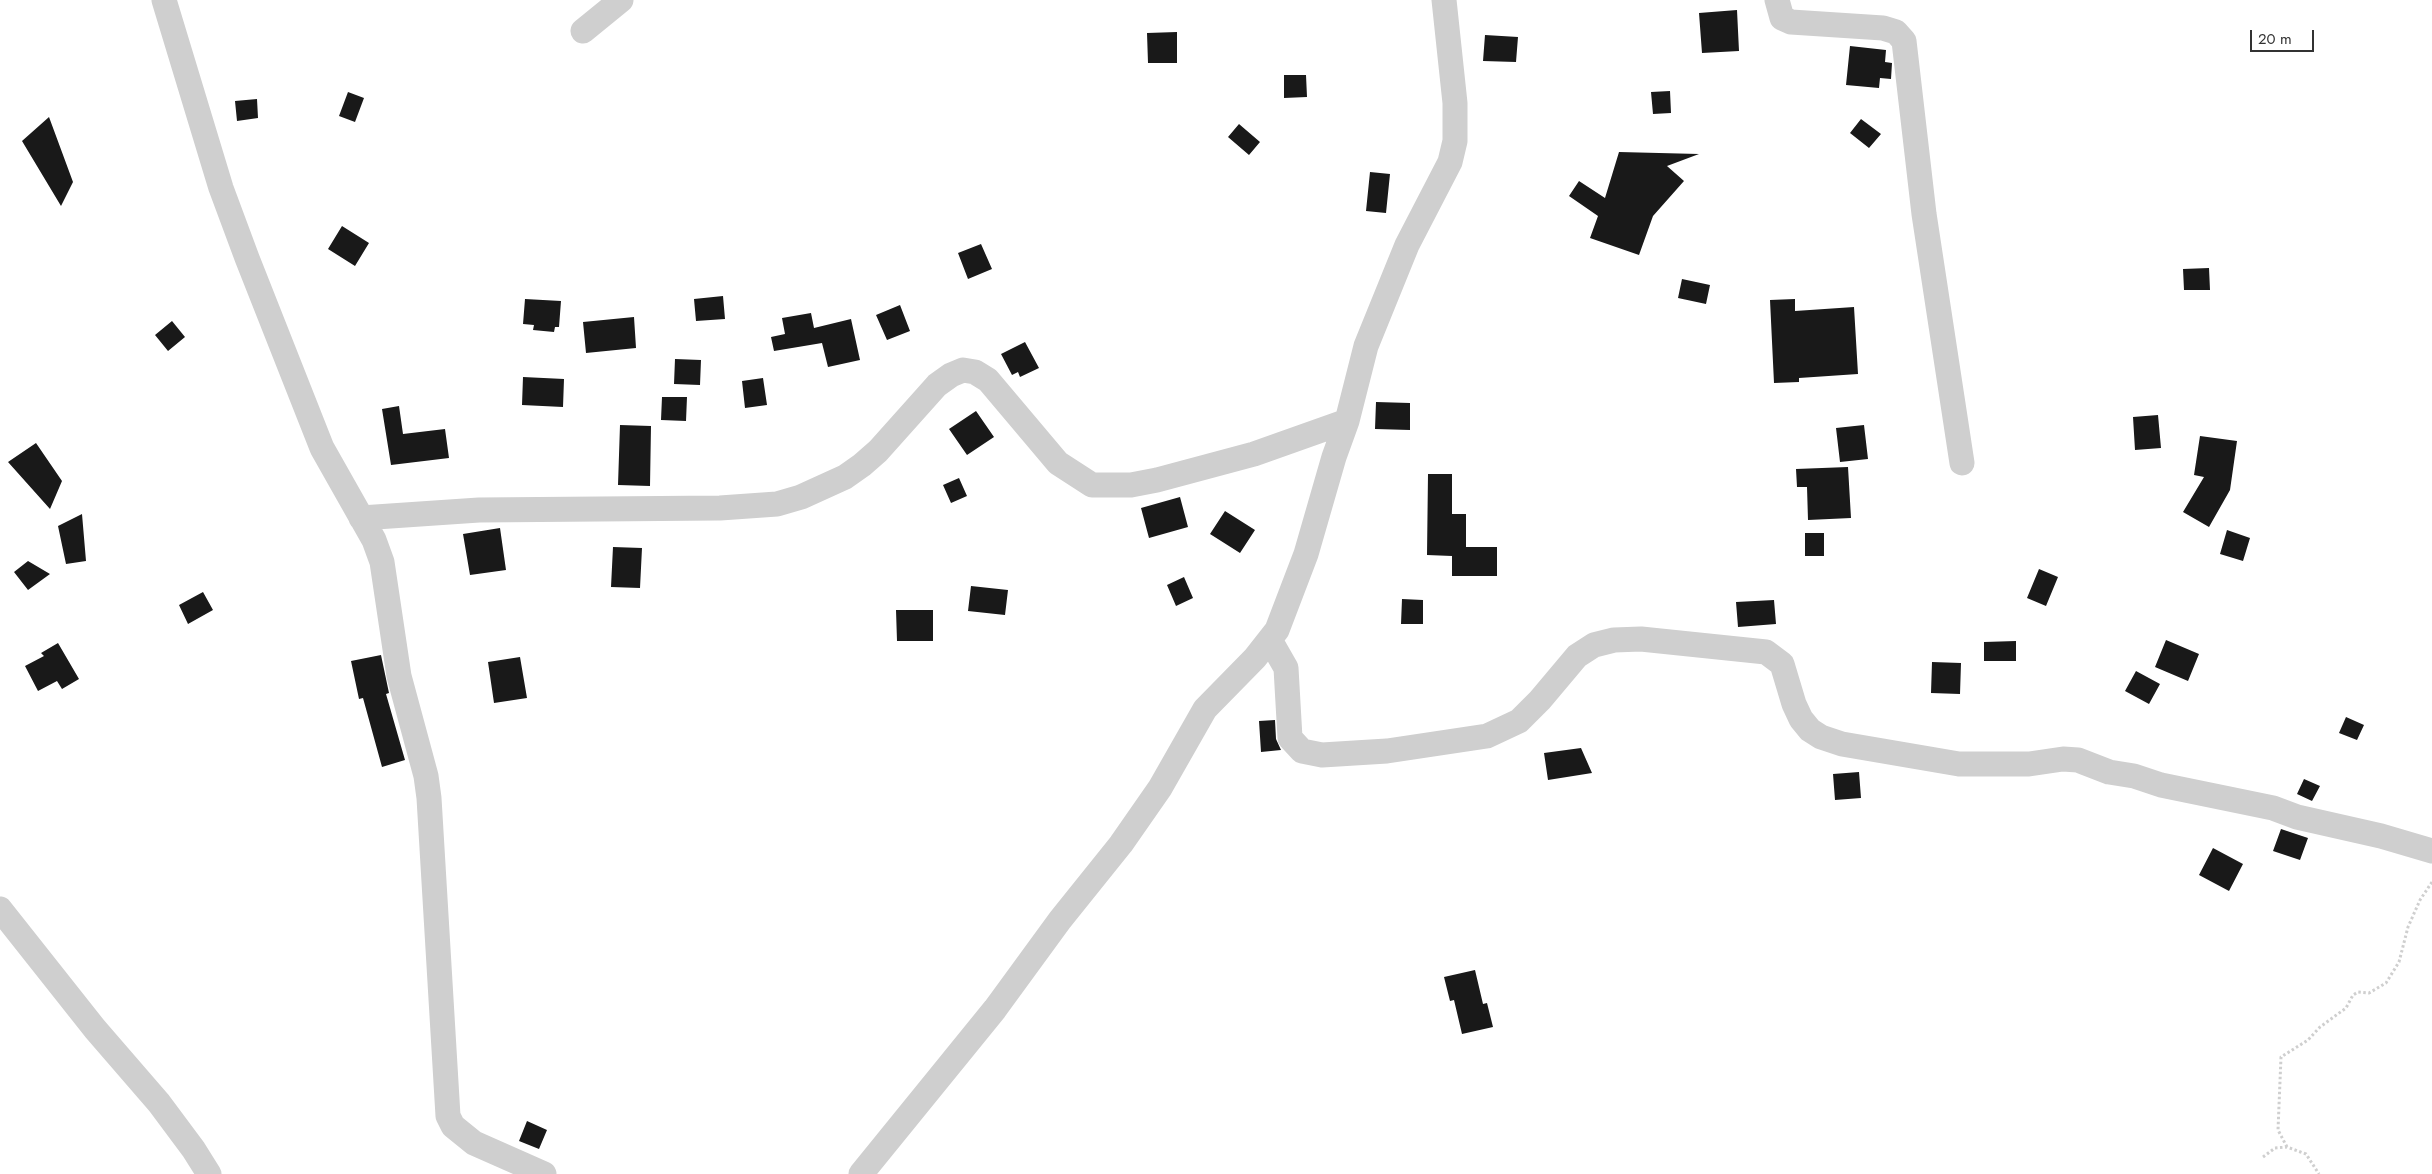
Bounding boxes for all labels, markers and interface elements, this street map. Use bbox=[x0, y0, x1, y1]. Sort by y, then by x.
scale bar bbox=[2252, 20, 2316, 52]
text: 20 m bbox=[2258, 28, 2292, 50]

